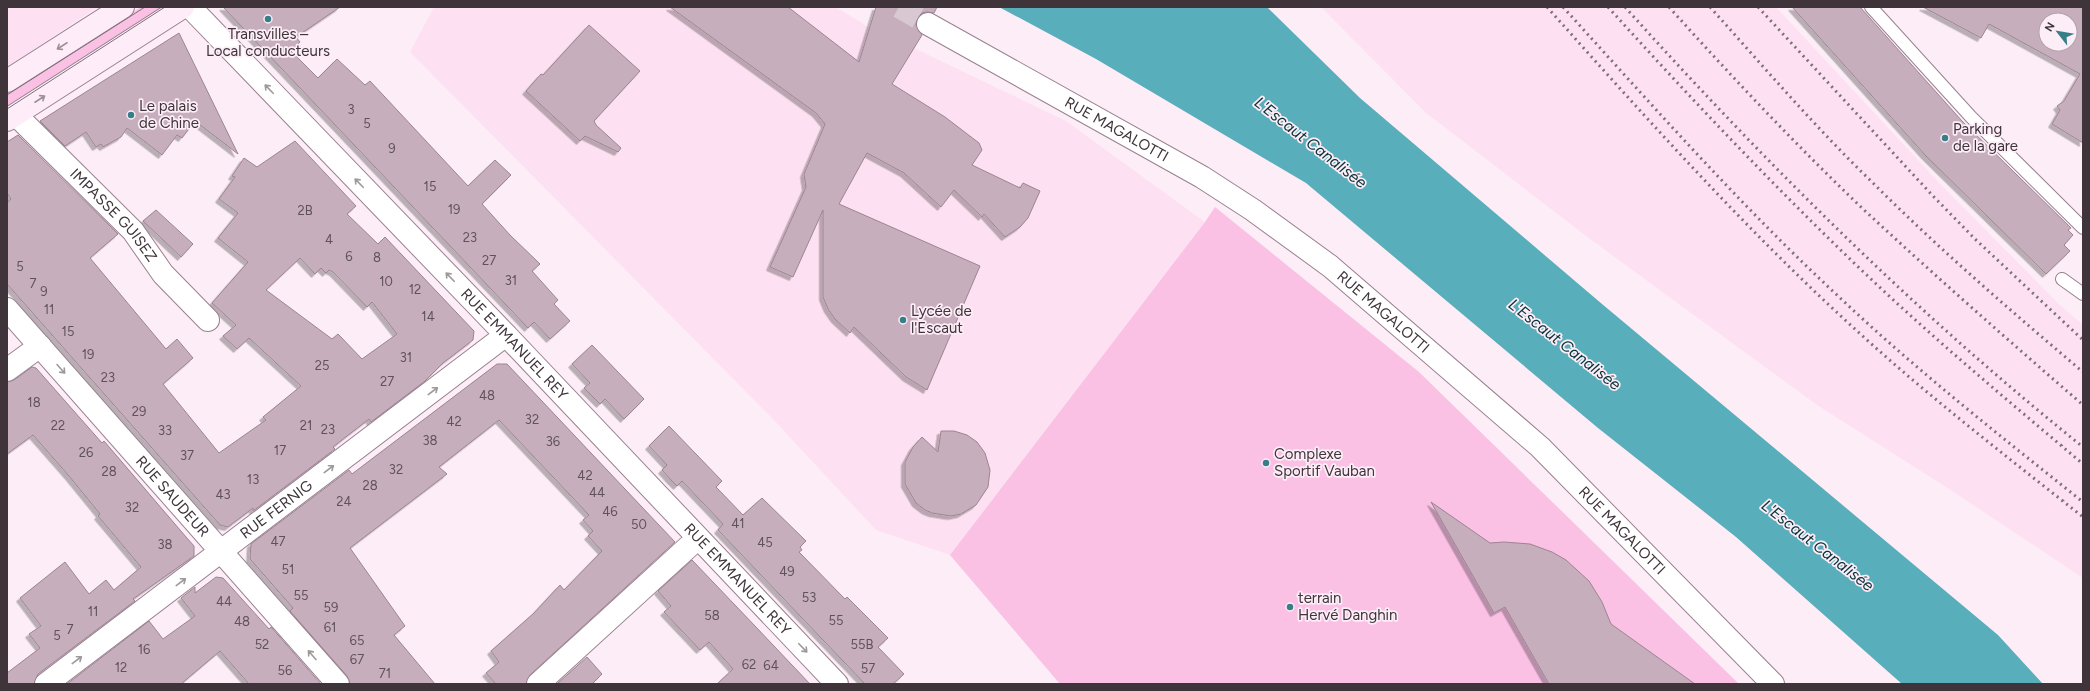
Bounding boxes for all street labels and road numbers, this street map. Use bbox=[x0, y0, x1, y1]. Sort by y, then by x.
street label: RUE MAGALOTTI bbox=[1061, 93, 1172, 166]
street label: IMPASSE GUISEZ bbox=[66, 165, 161, 265]
street label: RUE MAGALOTTI bbox=[1333, 267, 1433, 357]
street label: RUE EMMANUEL REY bbox=[457, 285, 572, 404]
street label: RUE SAUDEUR bbox=[132, 452, 213, 541]
street label: RUE FERNIG bbox=[236, 476, 316, 543]
street label: RUE MAGALOTTI bbox=[1575, 483, 1669, 578]
street label: RUE EMMANUEL REY bbox=[680, 520, 795, 639]

